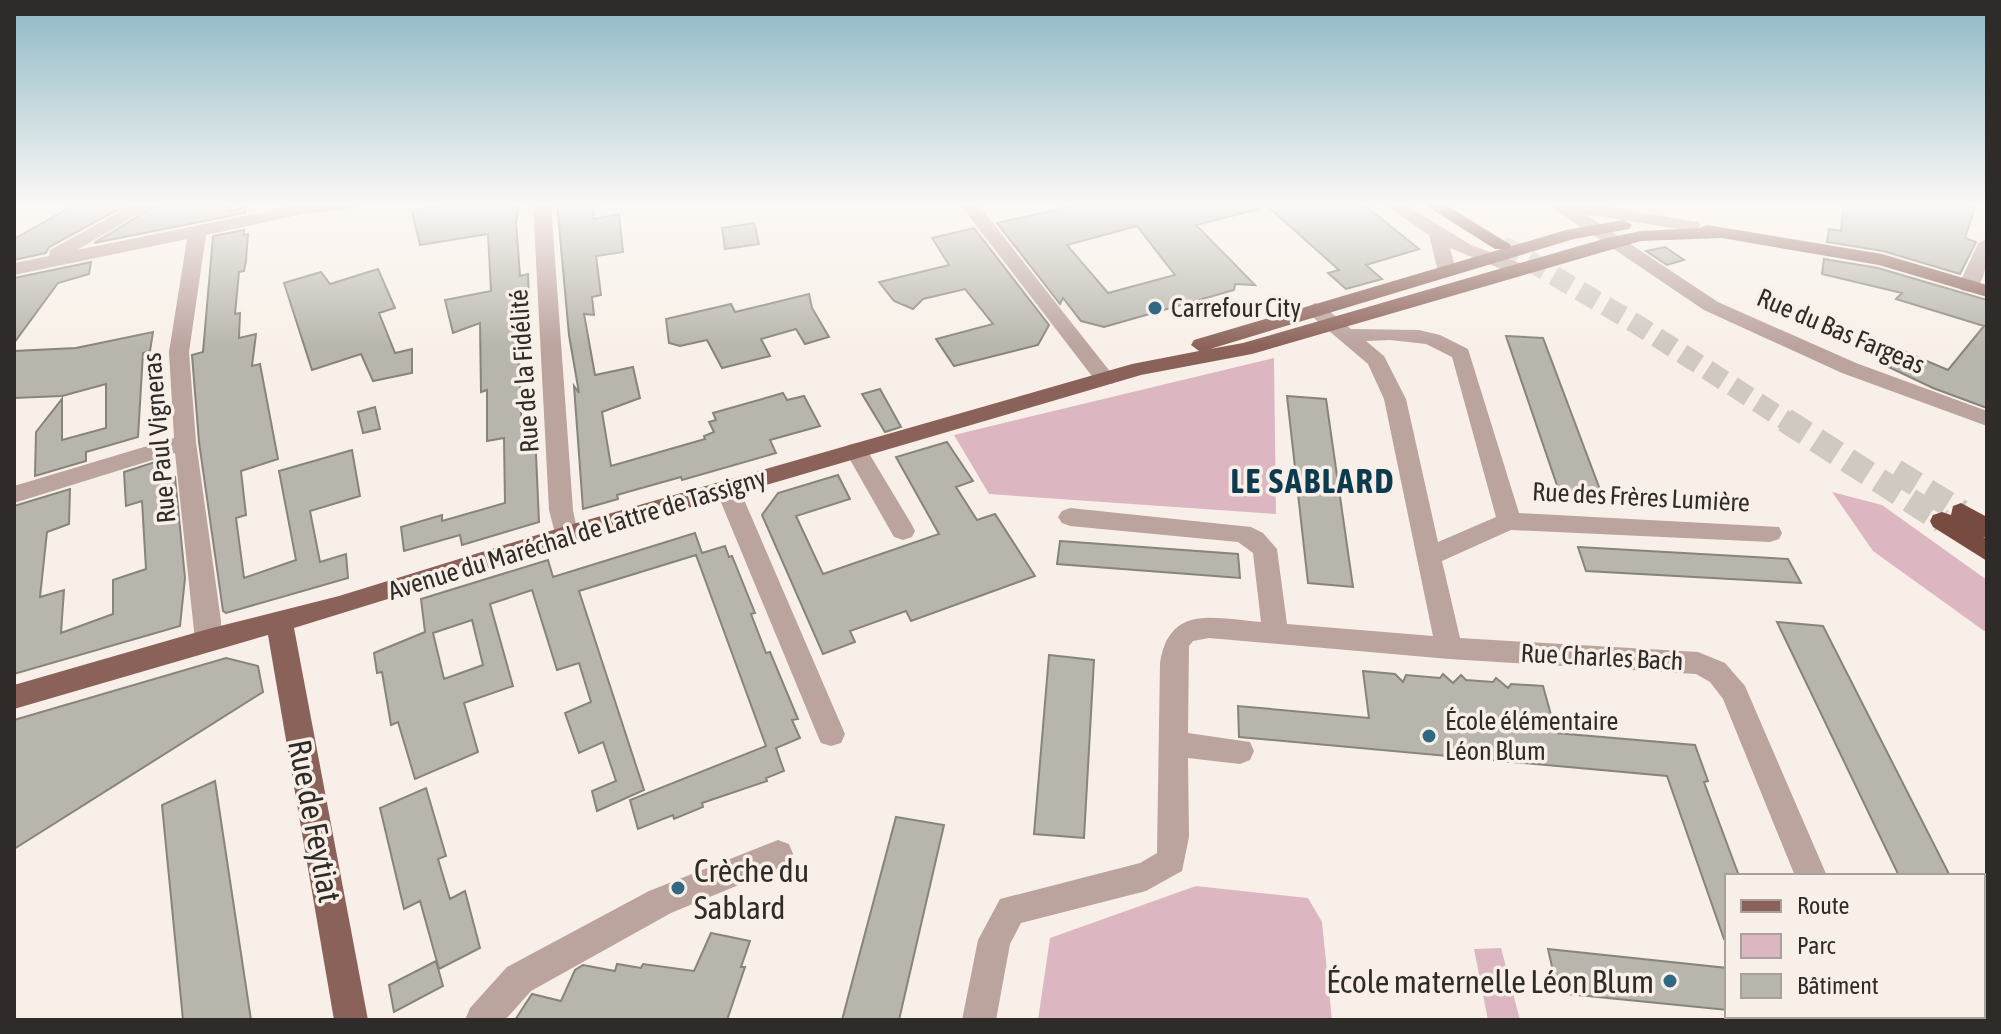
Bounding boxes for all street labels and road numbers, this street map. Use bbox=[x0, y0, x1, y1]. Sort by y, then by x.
street label: Rue du Bas Fargeas bbox=[1753, 282, 1929, 380]
street label: Rue de la Fidélité bbox=[503, 288, 545, 454]
street label: Rue Paul Vigneras bbox=[137, 352, 181, 524]
street label: Avenue du Maréchal de Lattre de Tassigny bbox=[384, 462, 770, 606]
street label: Rue des Frères Lumière bbox=[1531, 476, 1751, 518]
street label: Rue Charles Bach bbox=[1520, 638, 1684, 676]
street label: Rue de Feytiat bbox=[281, 737, 349, 905]

